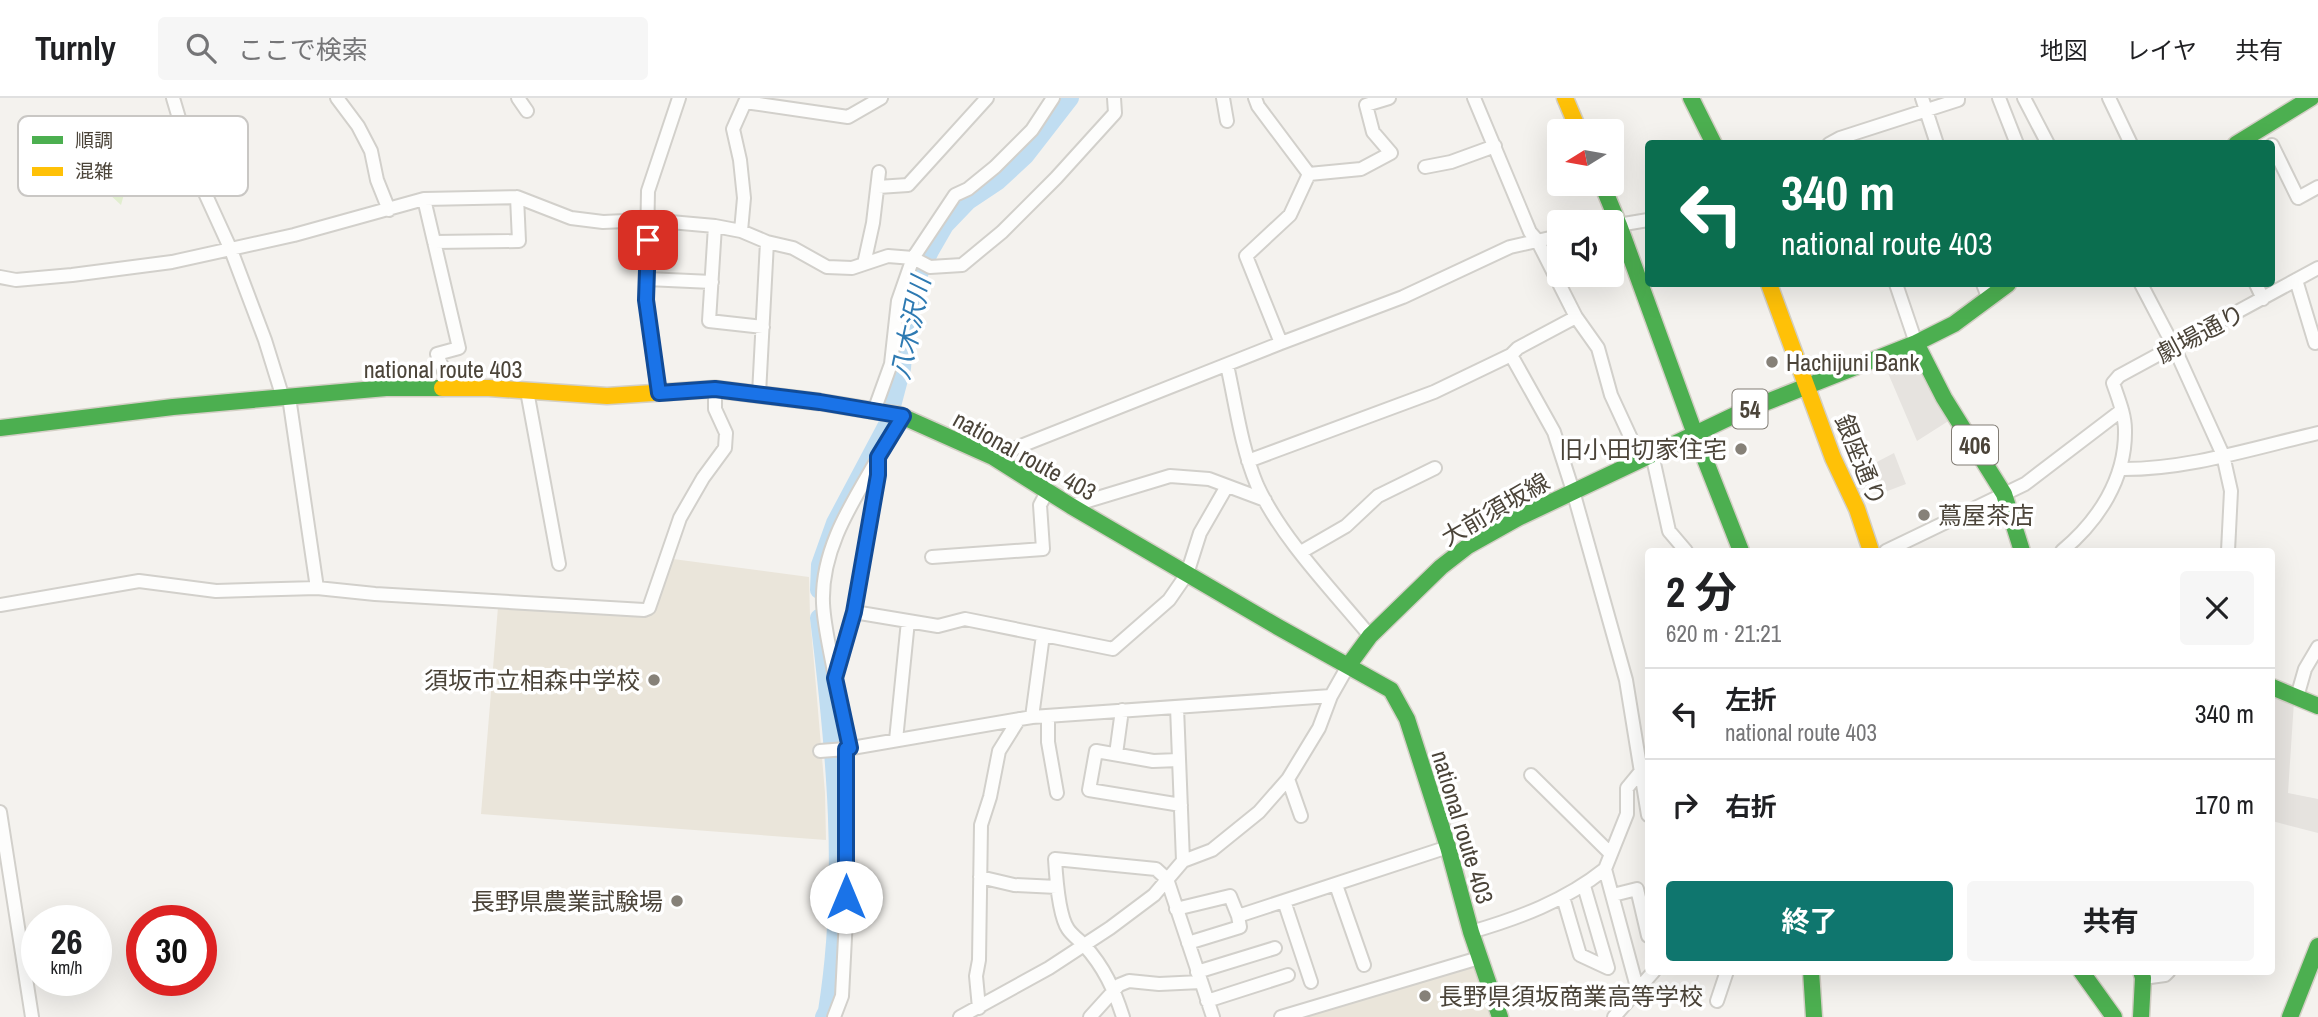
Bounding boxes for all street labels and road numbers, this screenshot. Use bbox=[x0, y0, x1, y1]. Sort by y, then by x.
street label: 劇場通り bbox=[2150, 296, 2250, 370]
street label: national route 403 bbox=[364, 353, 522, 385]
road number: 54 bbox=[1732, 390, 1768, 428]
street label: national route 403 bbox=[948, 403, 1102, 507]
street label: 銀座通り bbox=[1828, 410, 1894, 510]
road number: 406 bbox=[1952, 426, 1998, 464]
street label: 大前須坂線 bbox=[1435, 465, 1555, 553]
street label: national route 403 bbox=[1425, 746, 1501, 908]

